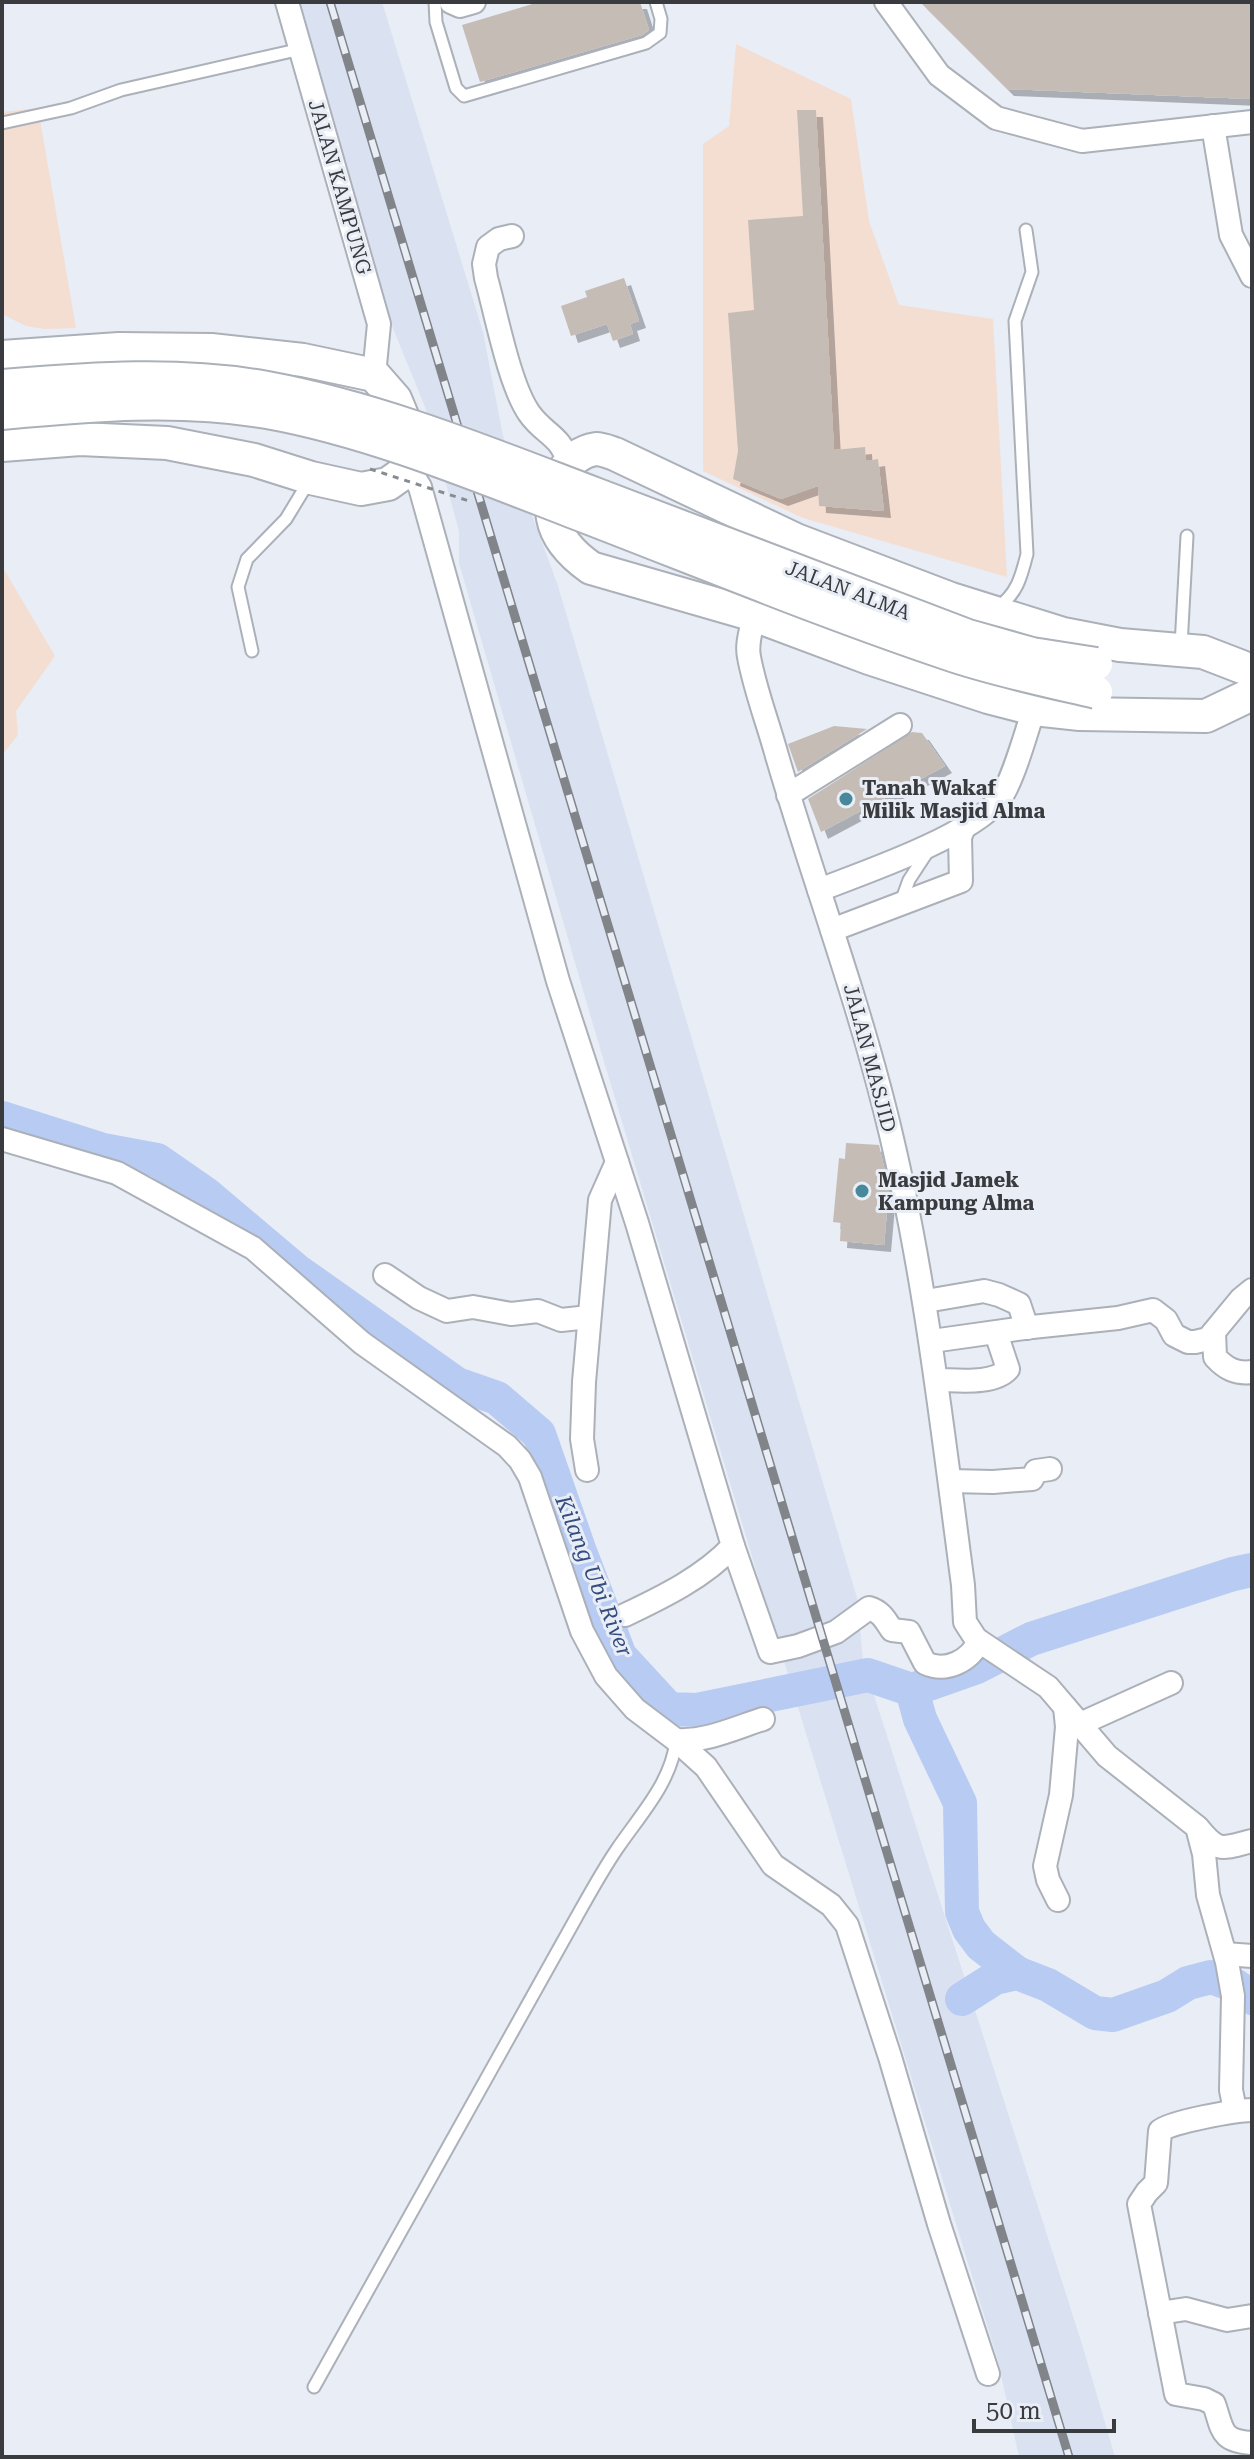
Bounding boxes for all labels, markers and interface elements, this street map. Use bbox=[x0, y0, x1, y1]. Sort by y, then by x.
street label: JALAN KAMPUNG bbox=[304, 97, 377, 278]
street label: JALAN ALMA bbox=[782, 555, 914, 625]
place label: Tanah Wakaf Milik Masjid Alma bbox=[862, 776, 1045, 823]
marker: Tanah Wakaf Milik Masjid Alma bbox=[837, 790, 855, 808]
street label: JALAN MASJID bbox=[839, 981, 901, 1135]
place label: Masjid Jamek Kampung Alma bbox=[878, 1168, 1035, 1215]
marker: Masjid Jamek Kampung Alma bbox=[853, 1182, 871, 1200]
water label: Kilang Ubi River bbox=[550, 1491, 638, 1660]
scale bar bbox=[974, 2383, 1114, 2433]
text: 50 m bbox=[986, 2397, 1041, 2425]

